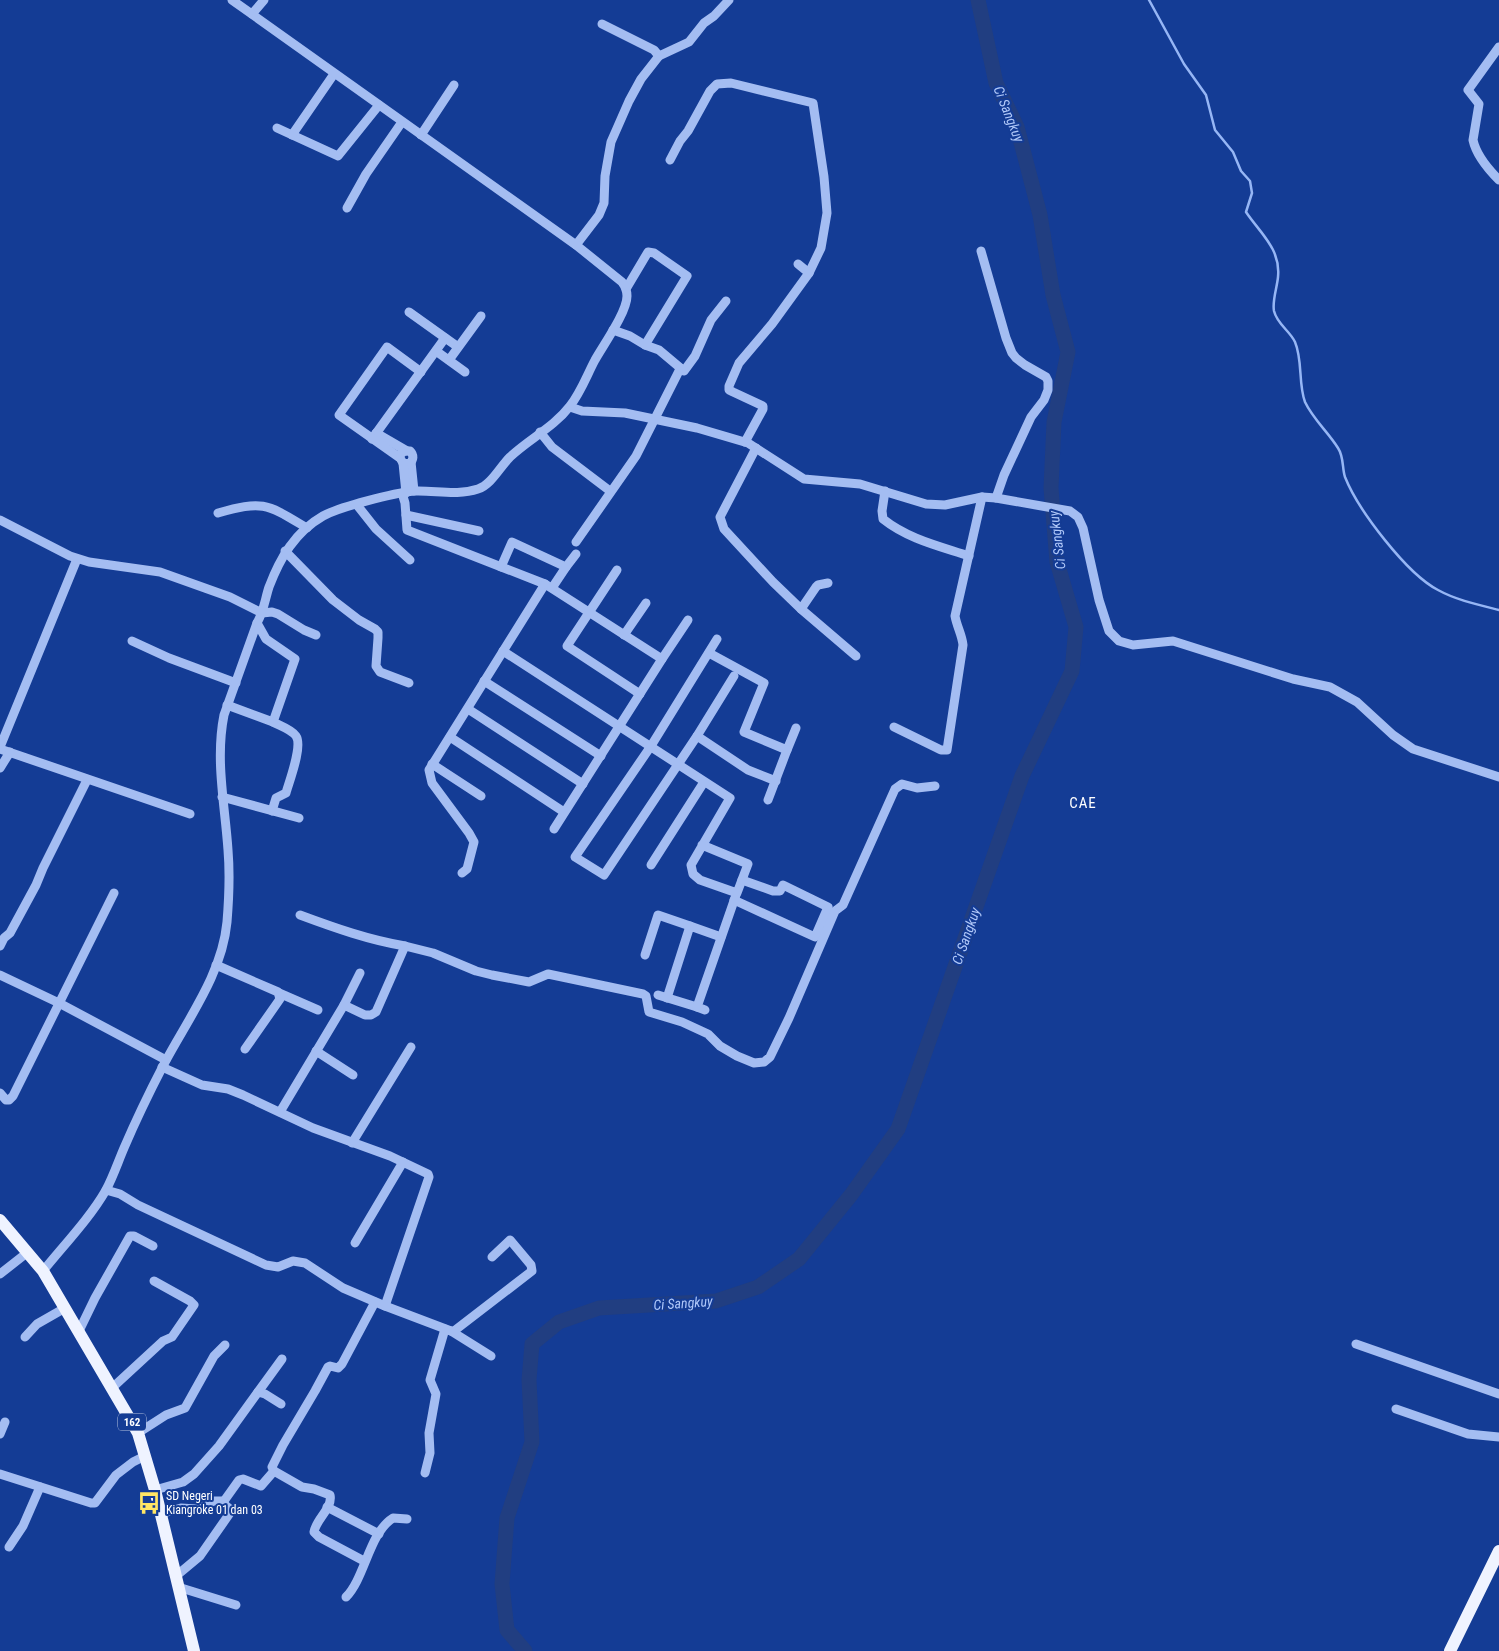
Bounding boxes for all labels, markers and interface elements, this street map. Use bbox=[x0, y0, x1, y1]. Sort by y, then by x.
water label: Ci Sangkuy bbox=[990, 84, 1028, 145]
water label: Ci Sangkuy bbox=[1045, 509, 1069, 570]
district label: CAE bbox=[1069, 794, 1097, 812]
water label: Ci Sangkuy bbox=[949, 905, 983, 967]
water label: Ci Sangkuy bbox=[653, 1293, 713, 1313]
road number: 162 bbox=[118, 1414, 146, 1430]
place label: SD Negeri Kiangroke 01 dan 03 bbox=[166, 1489, 263, 1517]
bus stop icon: SD Negeri Kiangroke 01 dan 03 bbox=[136, 1490, 162, 1516]

